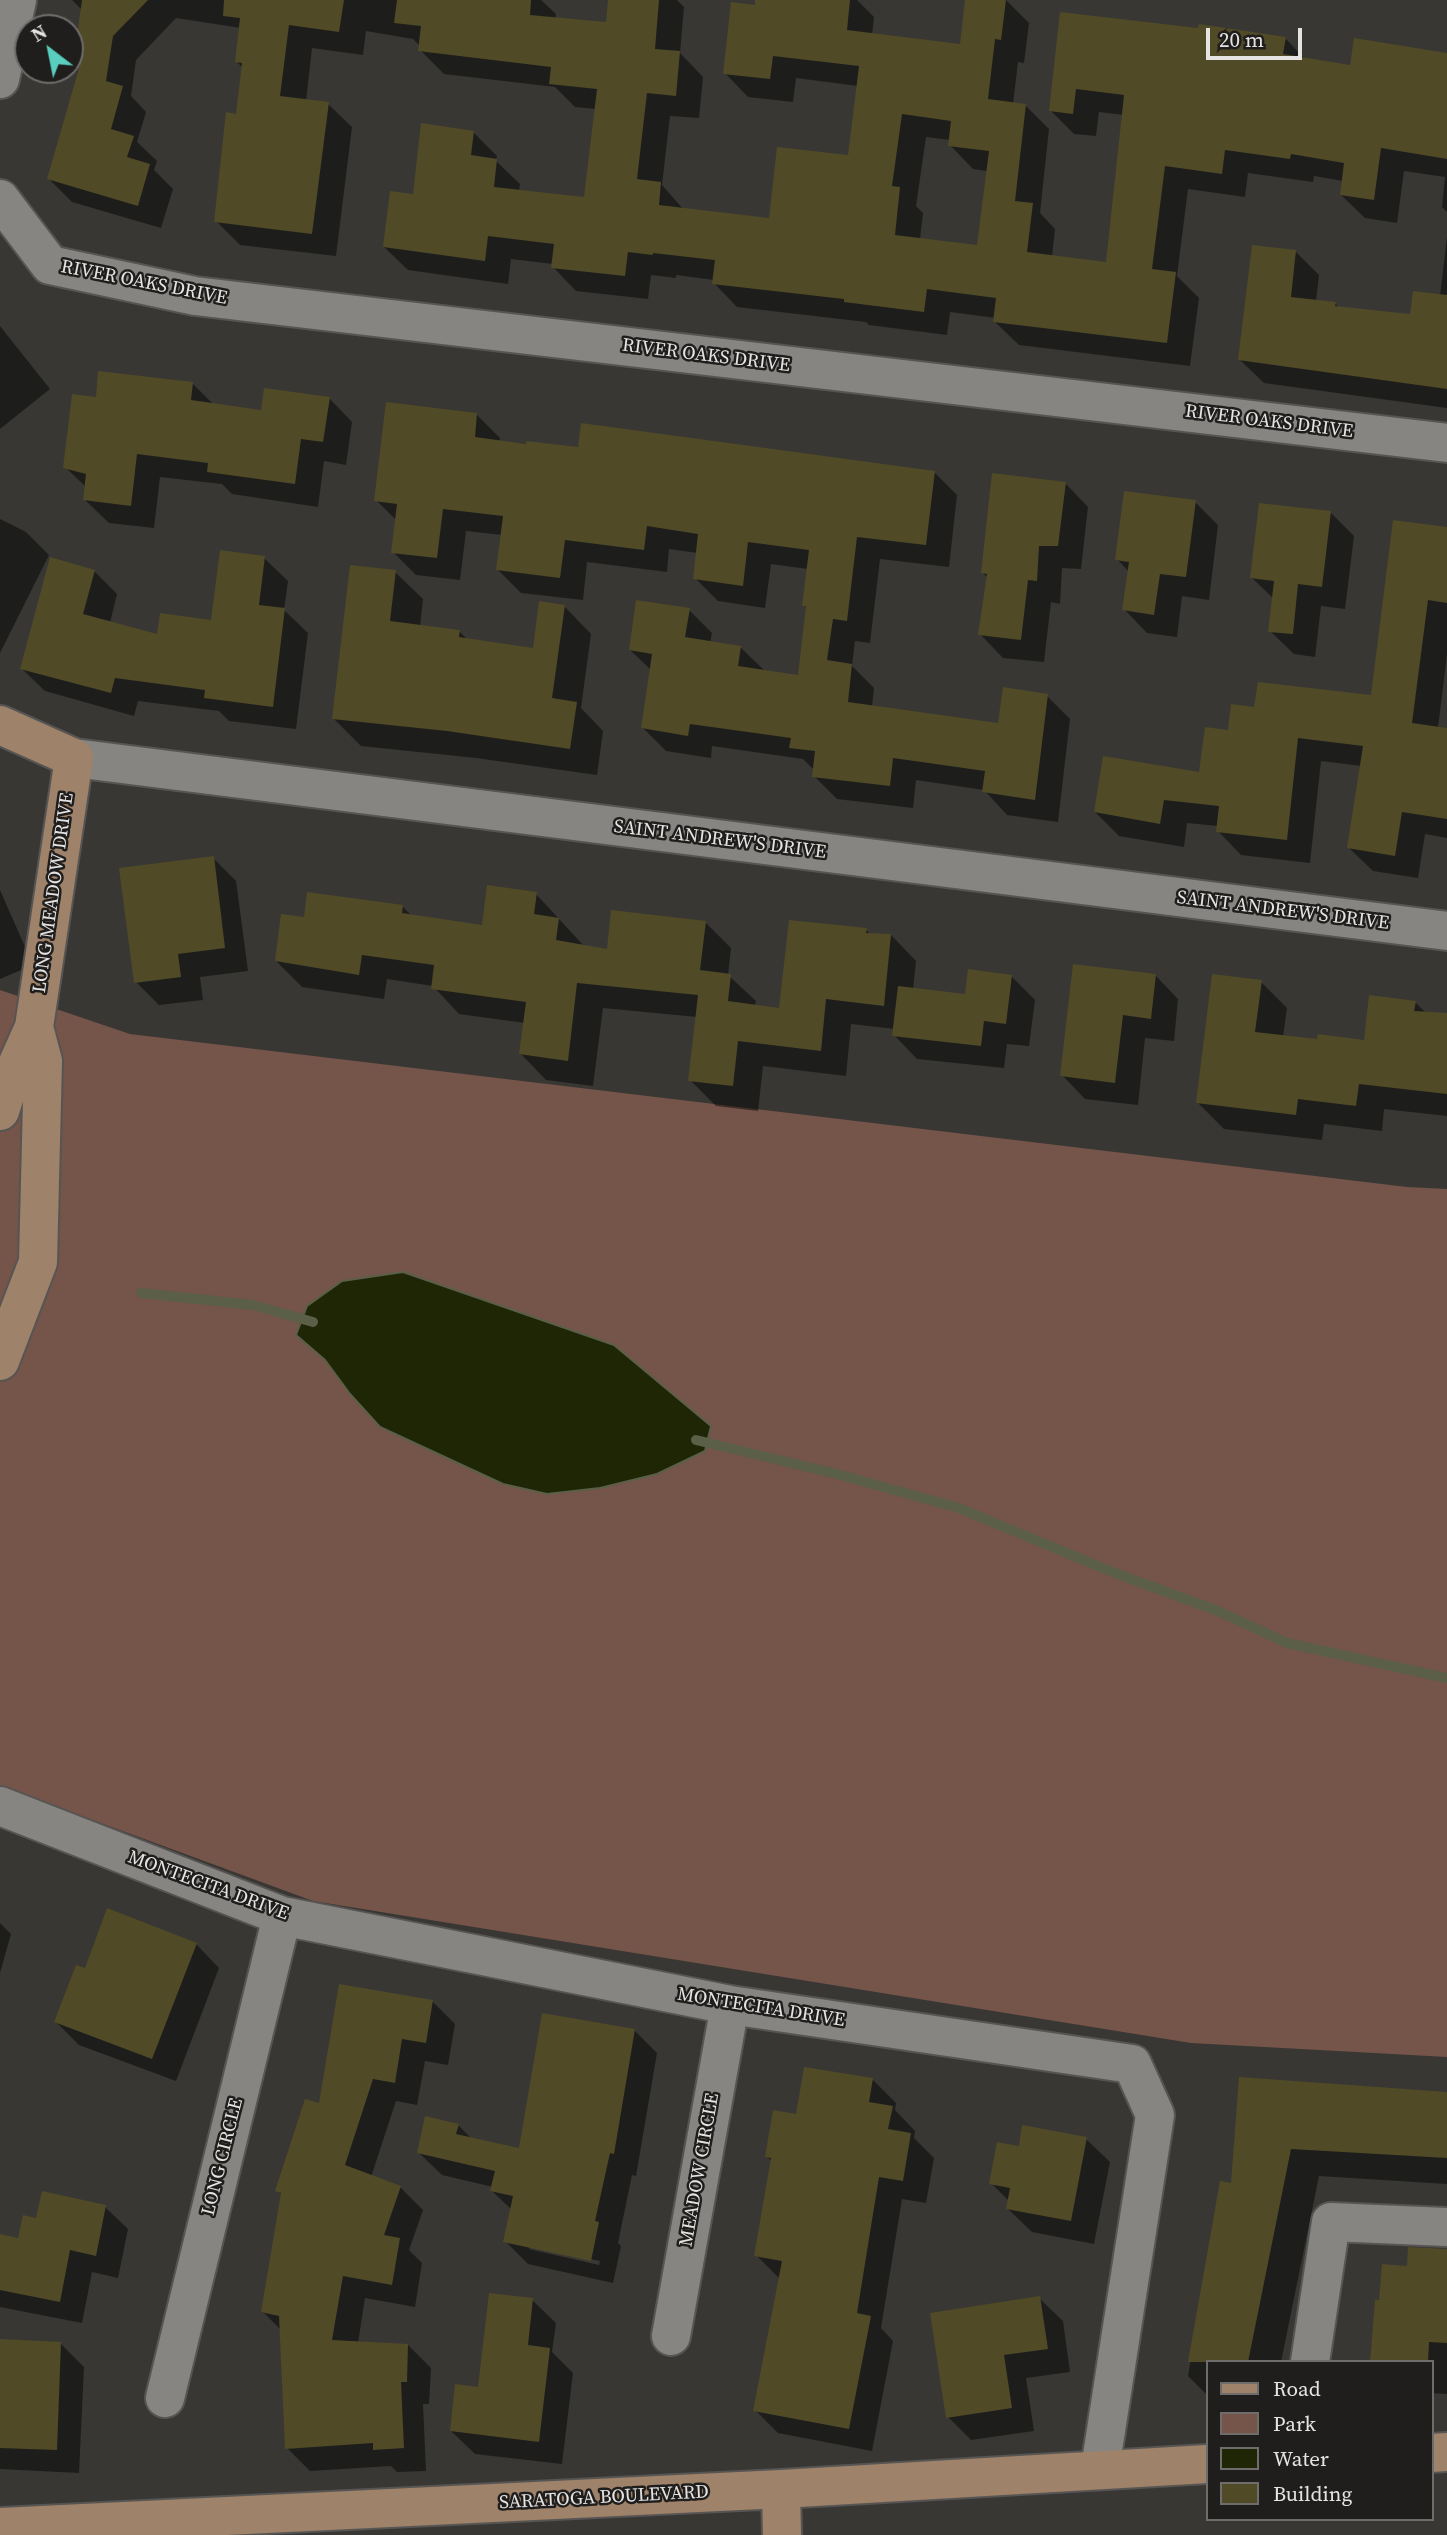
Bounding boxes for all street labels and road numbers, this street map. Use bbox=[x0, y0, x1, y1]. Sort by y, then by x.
street label: RIVER OAKS DRIVE bbox=[59, 256, 229, 310]
street label: RIVER OAKS DRIVE bbox=[621, 334, 791, 378]
street label: RIVER OAKS DRIVE bbox=[1184, 400, 1354, 444]
street label: LONG MEADOW DRIVE bbox=[29, 791, 79, 995]
street label: SAINT ANDREW'S DRIVE bbox=[613, 816, 827, 864]
street label: SAINT ANDREW'S DRIVE bbox=[1176, 887, 1390, 935]
street label: MONTECITA DRIVE bbox=[124, 1846, 292, 1926]
street label: MONTECITA DRIVE bbox=[676, 1983, 846, 2033]
street label: MEADOW CIRCLE bbox=[675, 2091, 725, 2249]
street label: LONG CIRCLE bbox=[197, 2096, 249, 2218]
street label: SARATOGA BOULEVARD bbox=[499, 2481, 709, 2515]

